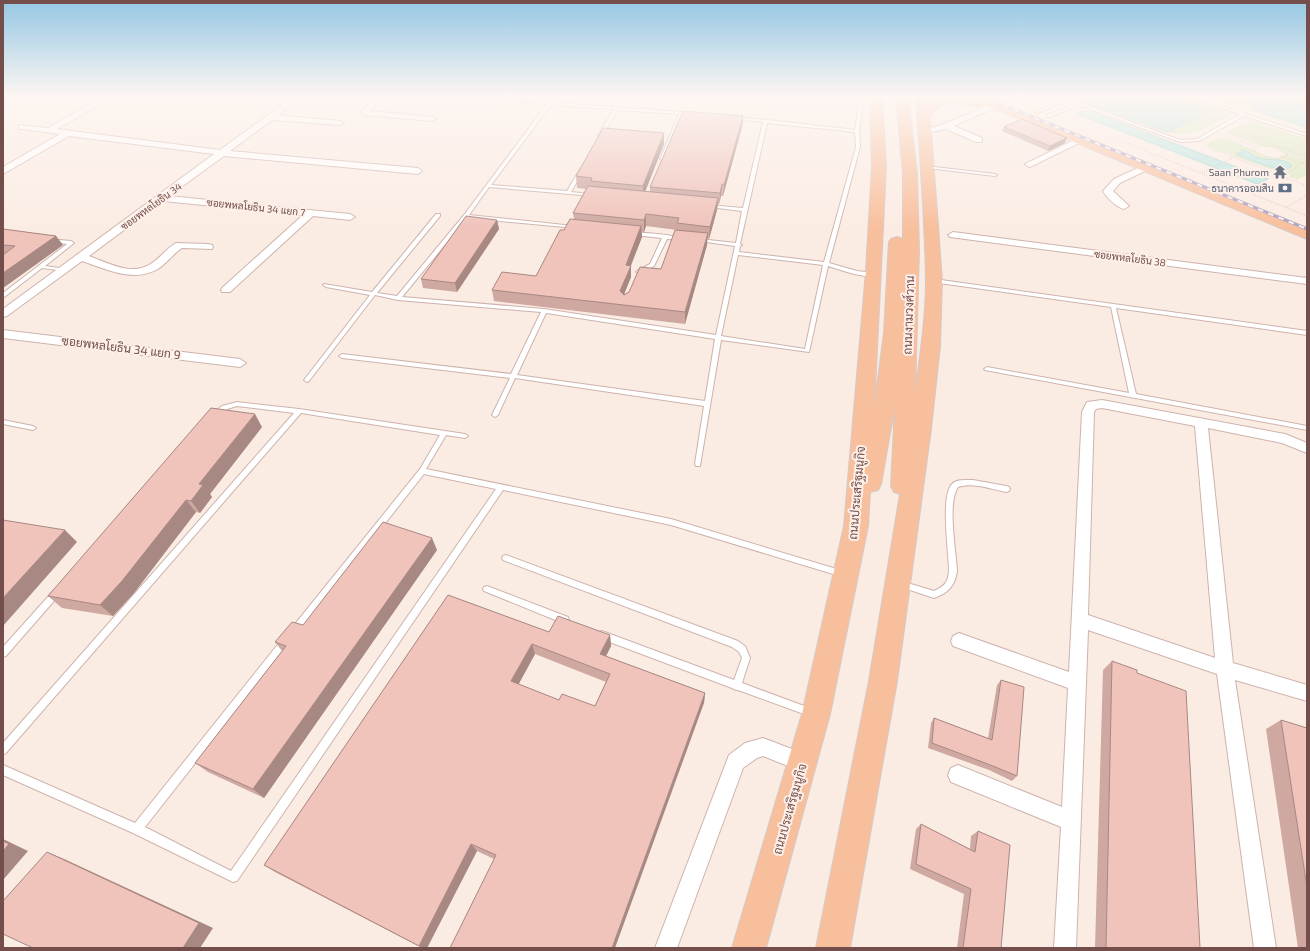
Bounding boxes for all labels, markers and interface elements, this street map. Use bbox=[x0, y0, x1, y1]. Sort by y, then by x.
temple icon: Saan Phurom bbox=[1272, 164, 1288, 180]
place label: Saan Phurom bbox=[1209, 166, 1269, 178]
street label: ซอยพหลโยธิน 34 bbox=[118, 180, 184, 232]
bank icon: ธนาคารออมสิน bbox=[1277, 180, 1293, 196]
place label: ธนาคารออมสิน bbox=[1212, 182, 1274, 194]
street label: ซอยพหลโยธิน 34 แยก 7 bbox=[206, 196, 306, 218]
street label: ซอยพหลโยธิน 38 bbox=[1093, 248, 1167, 268]
street label: ถนนงามวงศ์วาน bbox=[900, 275, 916, 355]
street label: ซอยพหลโยธิน 34 แยก 9 bbox=[61, 333, 182, 361]
street label: ถนนประเสริฐมนูกิจ bbox=[845, 446, 869, 540]
street label: ถนนประเสริฐมนูกิจ bbox=[769, 762, 811, 856]

